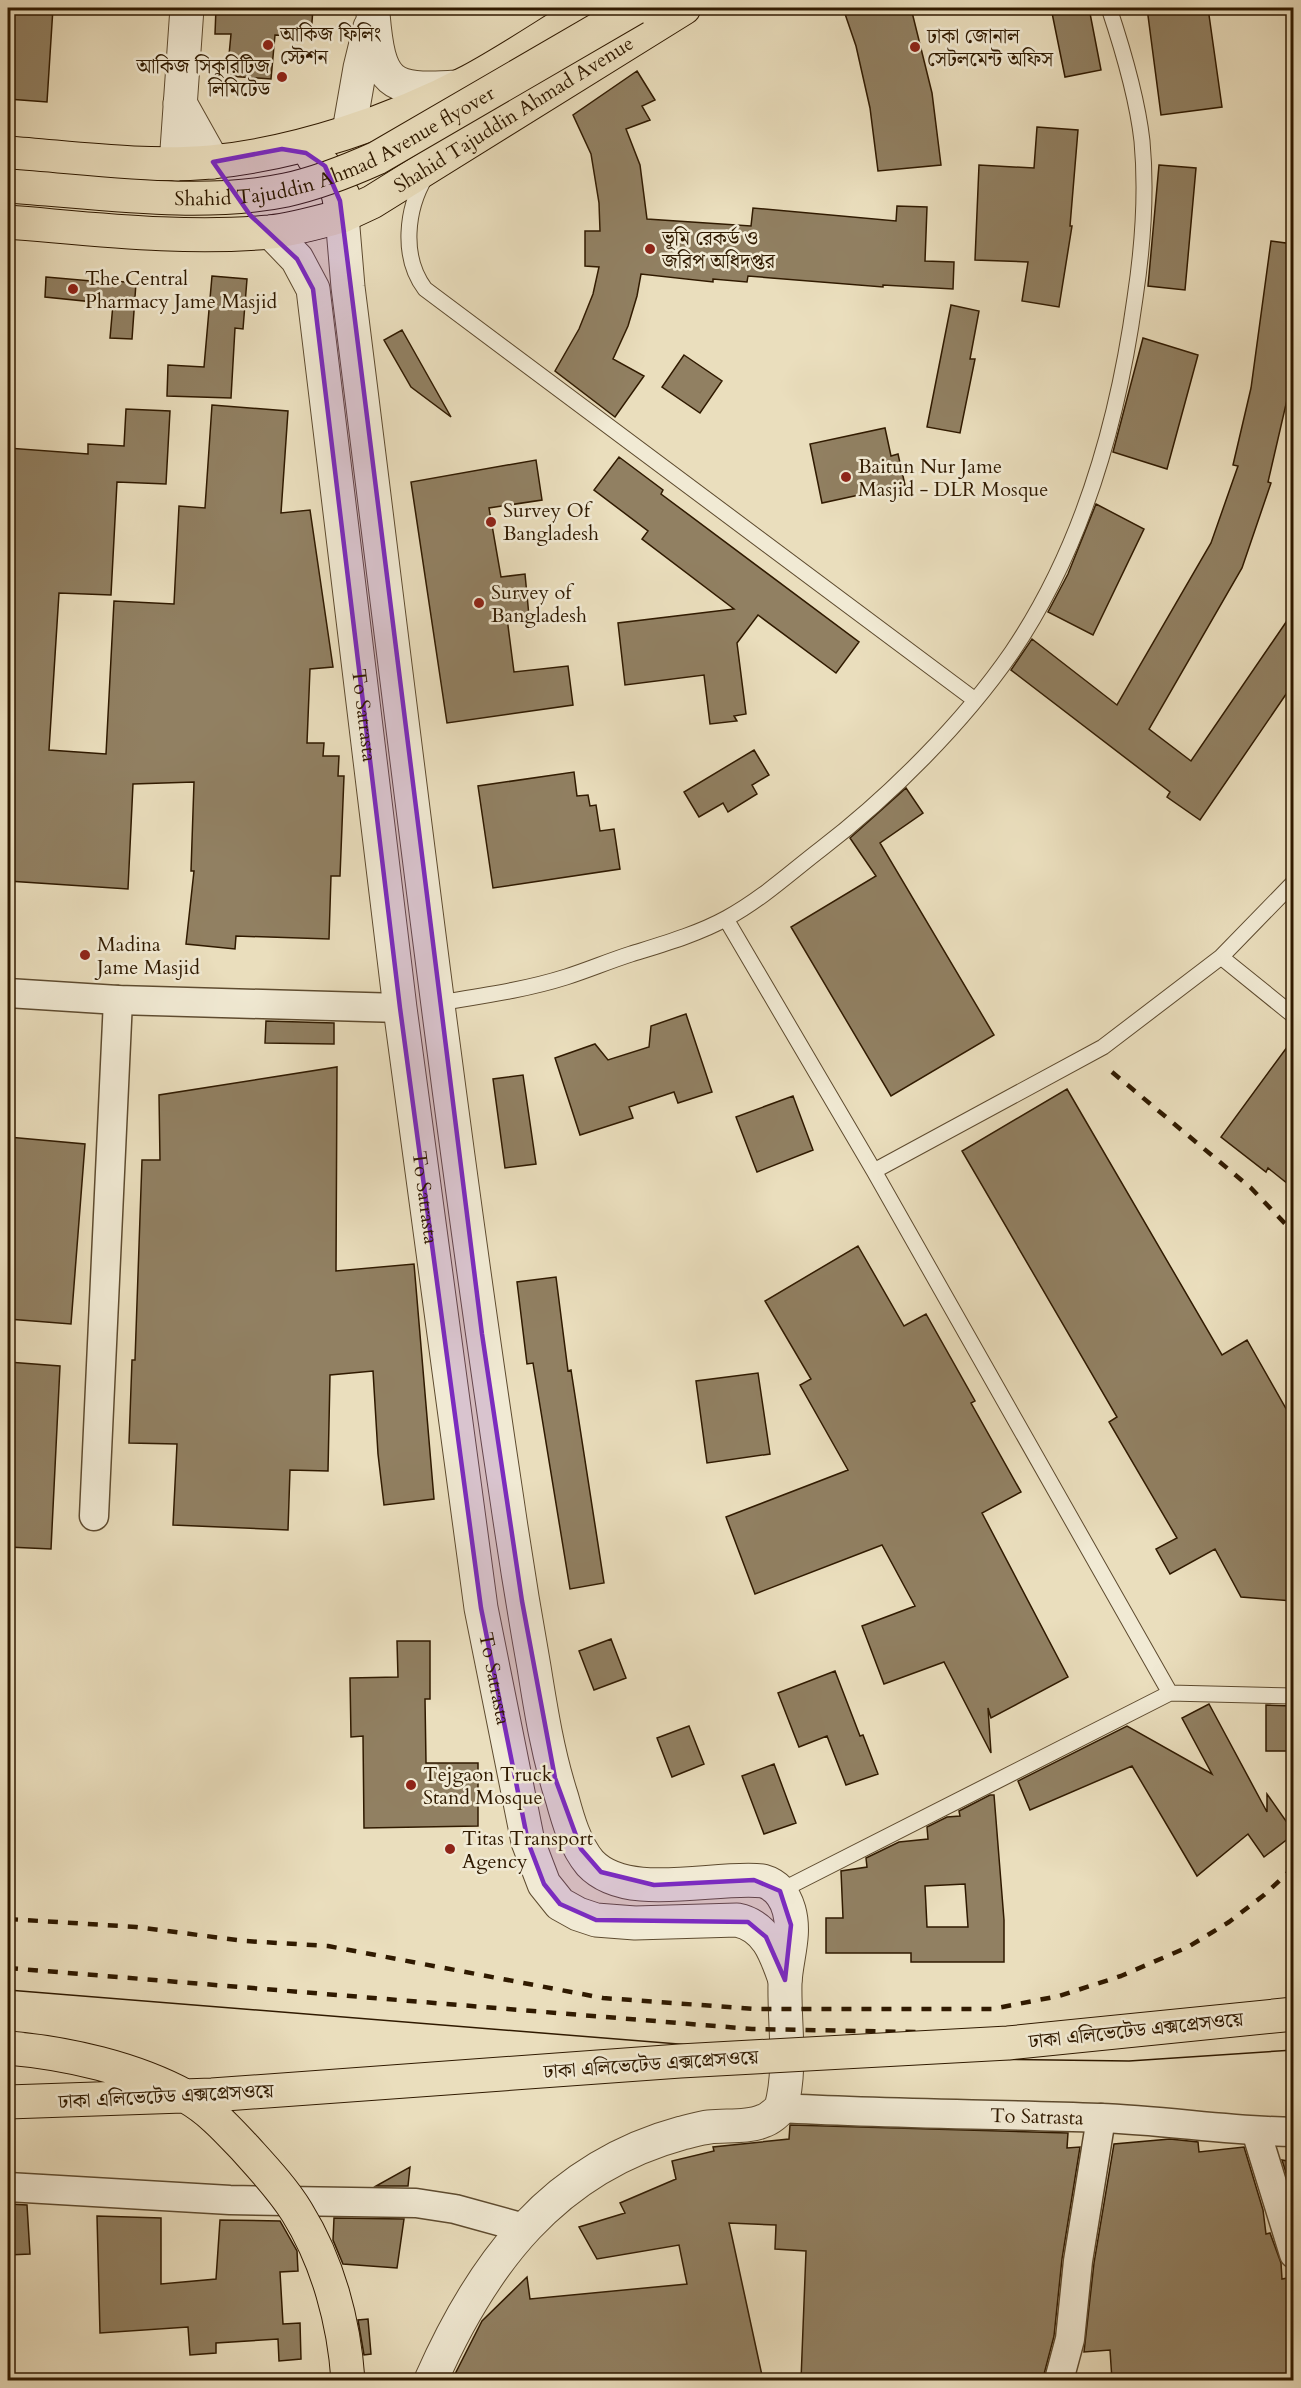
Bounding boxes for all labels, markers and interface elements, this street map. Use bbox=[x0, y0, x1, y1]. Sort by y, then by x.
place label: আকিজ ফিলিং স্টেশন bbox=[279, 21, 382, 71]
place label: ঢাকা জোনাল সেটলমেন্ট অফিস bbox=[926, 23, 1054, 73]
street label: Shahid Tajuddin Ahmad Avenue bbox=[389, 30, 639, 199]
marker: আকিজ ফিলিং স্টেশন bbox=[261, 38, 275, 52]
marker: ঢাকা জোনাল সেটলমেন্ট অফিস bbox=[908, 40, 922, 54]
place label: আকিজ সিকুরিটিজ লিমিটেড bbox=[135, 53, 271, 103]
marker: আকিজ সিকুরিটিজ লিমিটেড bbox=[275, 70, 289, 84]
street label: Shahid Tajuddin Ahmad Avenue flyover bbox=[174, 79, 500, 212]
place label: ভূমি রেকর্ড ও জরিপ অধিদপ্তর bbox=[661, 225, 776, 275]
marker: ভূমি রেকর্ড ও জরিপ অধিদপ্তর bbox=[643, 242, 657, 256]
place label: The Central Pharmacy Jame Masjid bbox=[85, 265, 278, 315]
marker: The Central Pharmacy Jame Masjid bbox=[66, 282, 80, 296]
place label: Baitun Nur Jame Masjid - DLR Mosque bbox=[858, 453, 1048, 503]
marker: Baitun Nur Jame Masjid - DLR Mosque bbox=[839, 470, 853, 484]
place label: Survey Of Bangladesh bbox=[503, 497, 599, 547]
marker: Survey Of Bangladesh bbox=[484, 515, 498, 529]
place label: Survey of Bangladesh bbox=[491, 579, 587, 629]
marker: Survey of Bangladesh bbox=[472, 596, 486, 610]
street label: To Satrasta bbox=[345, 667, 383, 764]
place label: Madina Jame Masjid bbox=[94, 931, 200, 981]
marker: Madina Jame Masjid bbox=[78, 948, 92, 962]
street label: To Satrasta bbox=[405, 1149, 445, 1246]
street label: To Satrasta bbox=[472, 1630, 517, 1727]
place label: Tejgaon Truck Stand Mosque bbox=[423, 1761, 553, 1811]
marker: Tejgaon Truck Stand Mosque bbox=[404, 1778, 418, 1792]
place label: Titas Transport Agency bbox=[462, 1825, 594, 1875]
marker: Titas Transport Agency bbox=[443, 1842, 457, 1856]
street label: ঢাকা এলিভেটেড এক্সপ্রেসওয়ে bbox=[1026, 2006, 1246, 2055]
street label: ঢাকা এলিভেটেড এক্সপ্রেসওয়ে bbox=[542, 2043, 761, 2086]
street label: ঢাকা এলিভেটেড এক্সপ্রেসওয়ে bbox=[57, 2077, 276, 2116]
street label: To Satrasta bbox=[990, 2102, 1084, 2131]

